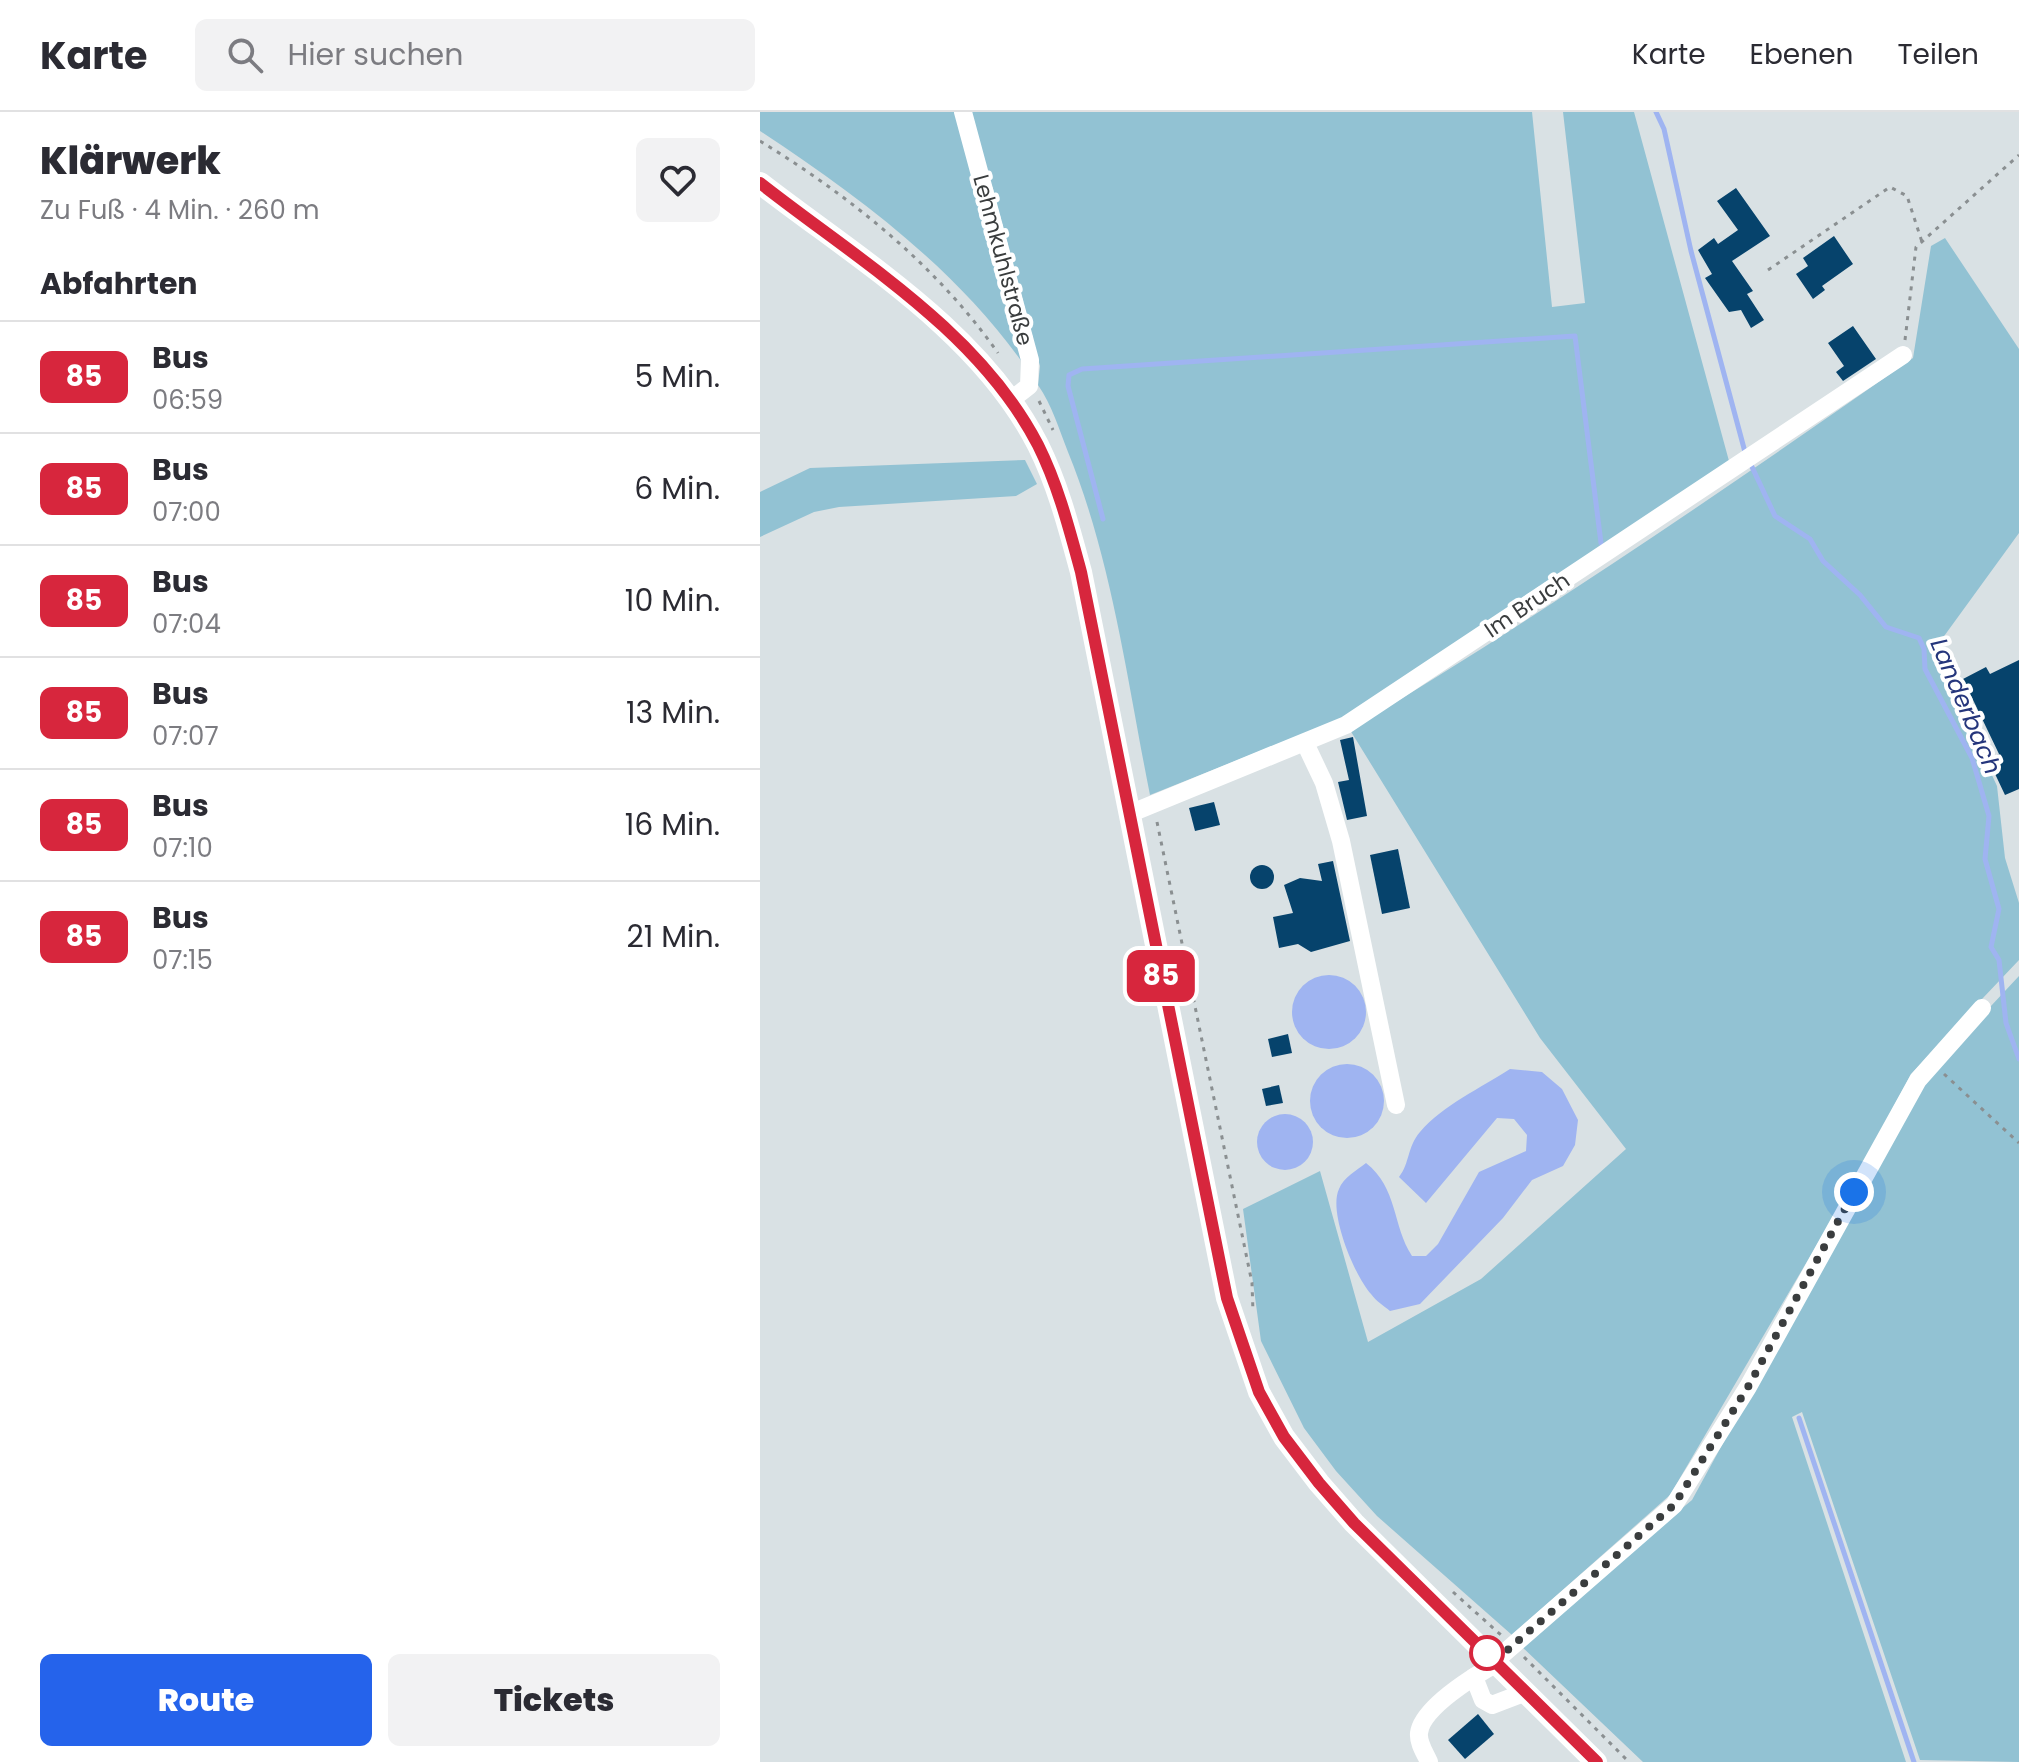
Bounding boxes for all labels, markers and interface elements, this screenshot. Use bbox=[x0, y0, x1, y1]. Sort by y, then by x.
search box bbox=[195, 19, 755, 91]
text: Karte bbox=[40, 29, 147, 82]
icon: search bbox=[223, 33, 267, 77]
text: Hier suchen bbox=[287, 33, 463, 76]
text: Karte bbox=[1632, 35, 1706, 74]
text: Ebenen bbox=[1750, 35, 1853, 74]
text: Teilen bbox=[1897, 35, 1979, 74]
text: Klärwerk bbox=[40, 134, 221, 187]
button: heart bbox=[636, 138, 720, 222]
street label: Lehmkuhlstraße bbox=[965, 171, 1041, 349]
text: Zu Fuß · 4 Min. · 260 m bbox=[40, 192, 320, 228]
text: Abfahrten bbox=[40, 262, 198, 305]
text: Bus bbox=[152, 336, 209, 379]
text: 5 Min. bbox=[634, 355, 720, 398]
text: 85 bbox=[66, 357, 102, 396]
text: 06:59 bbox=[152, 382, 223, 418]
text: Bus bbox=[152, 448, 209, 491]
text: 6 Min. bbox=[634, 467, 720, 510]
text: 85 bbox=[66, 469, 102, 508]
text: 07:00 bbox=[152, 494, 221, 530]
text: Bus bbox=[152, 560, 209, 603]
street label: Im Bruch bbox=[1478, 565, 1576, 645]
text: 10 Min. bbox=[625, 579, 720, 622]
text: 85 bbox=[66, 581, 102, 620]
text: 07:04 bbox=[152, 606, 221, 642]
water label: Landerbach bbox=[1923, 633, 2009, 779]
text: Bus bbox=[152, 672, 209, 715]
text: 13 Min. bbox=[626, 691, 720, 734]
text: 85 bbox=[66, 693, 102, 732]
text: 07:07 bbox=[152, 718, 219, 754]
text: Bus bbox=[152, 784, 209, 827]
text: 16 Min. bbox=[625, 803, 720, 846]
text: 85 bbox=[66, 805, 102, 844]
text: 07:10 bbox=[152, 830, 213, 866]
text: Bus bbox=[152, 896, 209, 939]
text: 21 Min. bbox=[626, 915, 720, 958]
text: 85 bbox=[66, 917, 102, 956]
text: 07:15 bbox=[152, 942, 213, 978]
line badge: 85 bbox=[1125, 950, 1197, 1002]
text: 85 bbox=[1143, 956, 1179, 995]
your location bbox=[1834, 1172, 1874, 1212]
unlabelled marker bbox=[1470, 1636, 1504, 1670]
button: Route bbox=[40, 1654, 372, 1746]
button: Tickets bbox=[388, 1654, 720, 1746]

